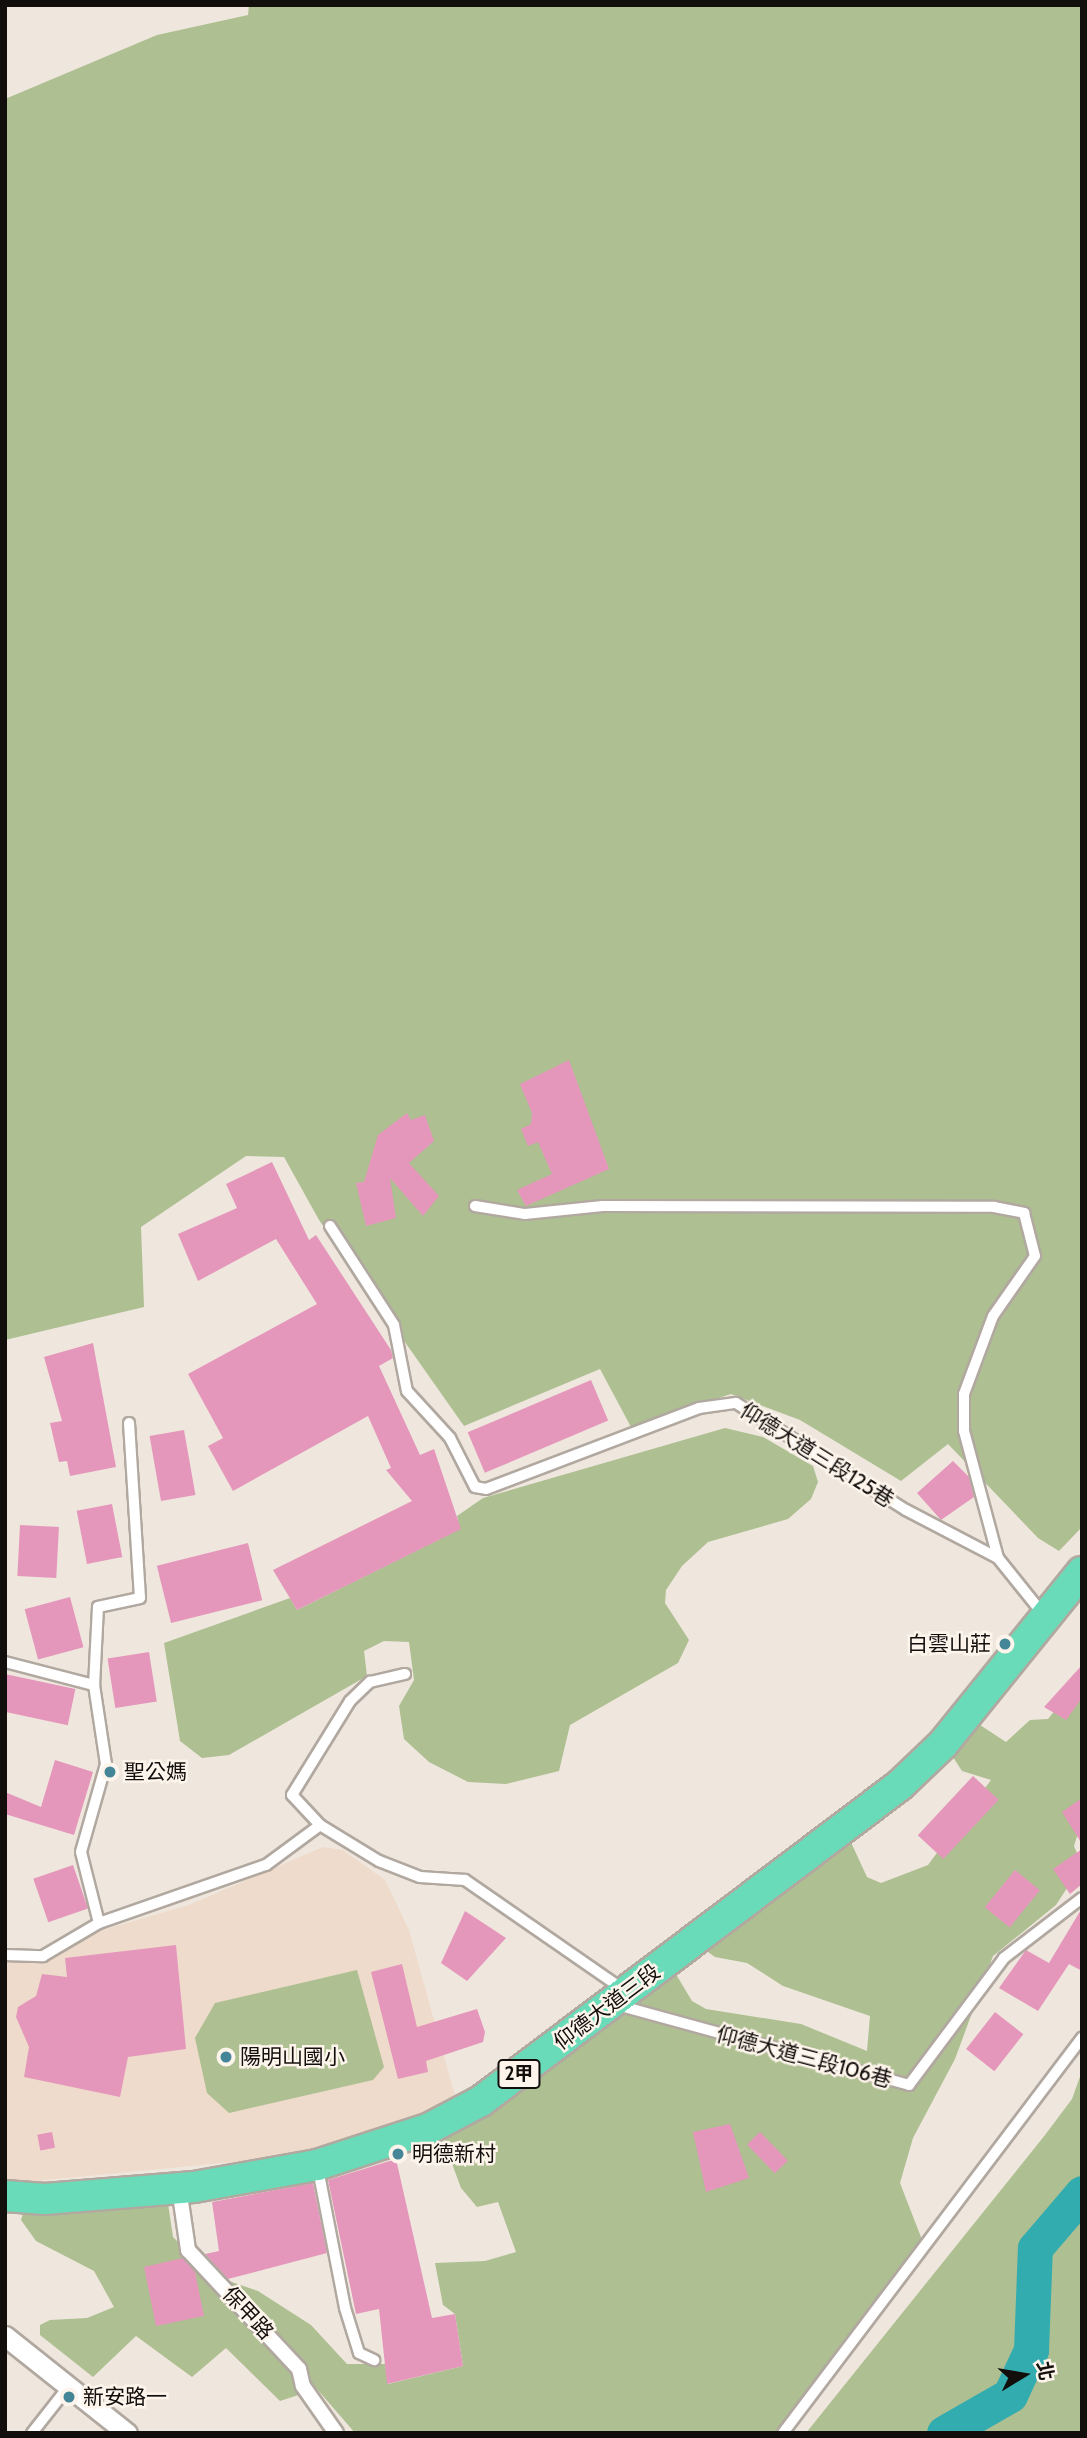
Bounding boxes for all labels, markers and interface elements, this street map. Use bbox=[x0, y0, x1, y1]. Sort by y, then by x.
street label: 仰德大道三段125巷 bbox=[736, 1398, 898, 1512]
place label: 白雲山莊 bbox=[907, 1631, 991, 1657]
marker: 白雲山莊 bbox=[997, 1636, 1013, 1652]
place label: 聖公媽 bbox=[124, 1759, 187, 1785]
marker: 聖公媽 bbox=[102, 1764, 118, 1780]
street label: 仰德大道三段 bbox=[549, 1959, 665, 2055]
street label: 仰德大道三段106巷 bbox=[714, 2021, 894, 2093]
place label: 陽明山國小 bbox=[240, 2044, 345, 2070]
marker: 陽明山國小 bbox=[218, 2049, 234, 2065]
road number: 2甲 bbox=[496, 2058, 542, 2090]
place label: 明德新村 bbox=[412, 2141, 496, 2167]
marker: 明德新村 bbox=[390, 2146, 406, 2162]
street label: 保甲路 bbox=[217, 2281, 279, 2345]
north arrow bbox=[989, 2340, 1059, 2410]
text: 北 bbox=[1032, 2359, 1058, 2382]
place label: 新安路一 bbox=[83, 2384, 167, 2410]
marker: 新安路一 bbox=[61, 2389, 77, 2405]

